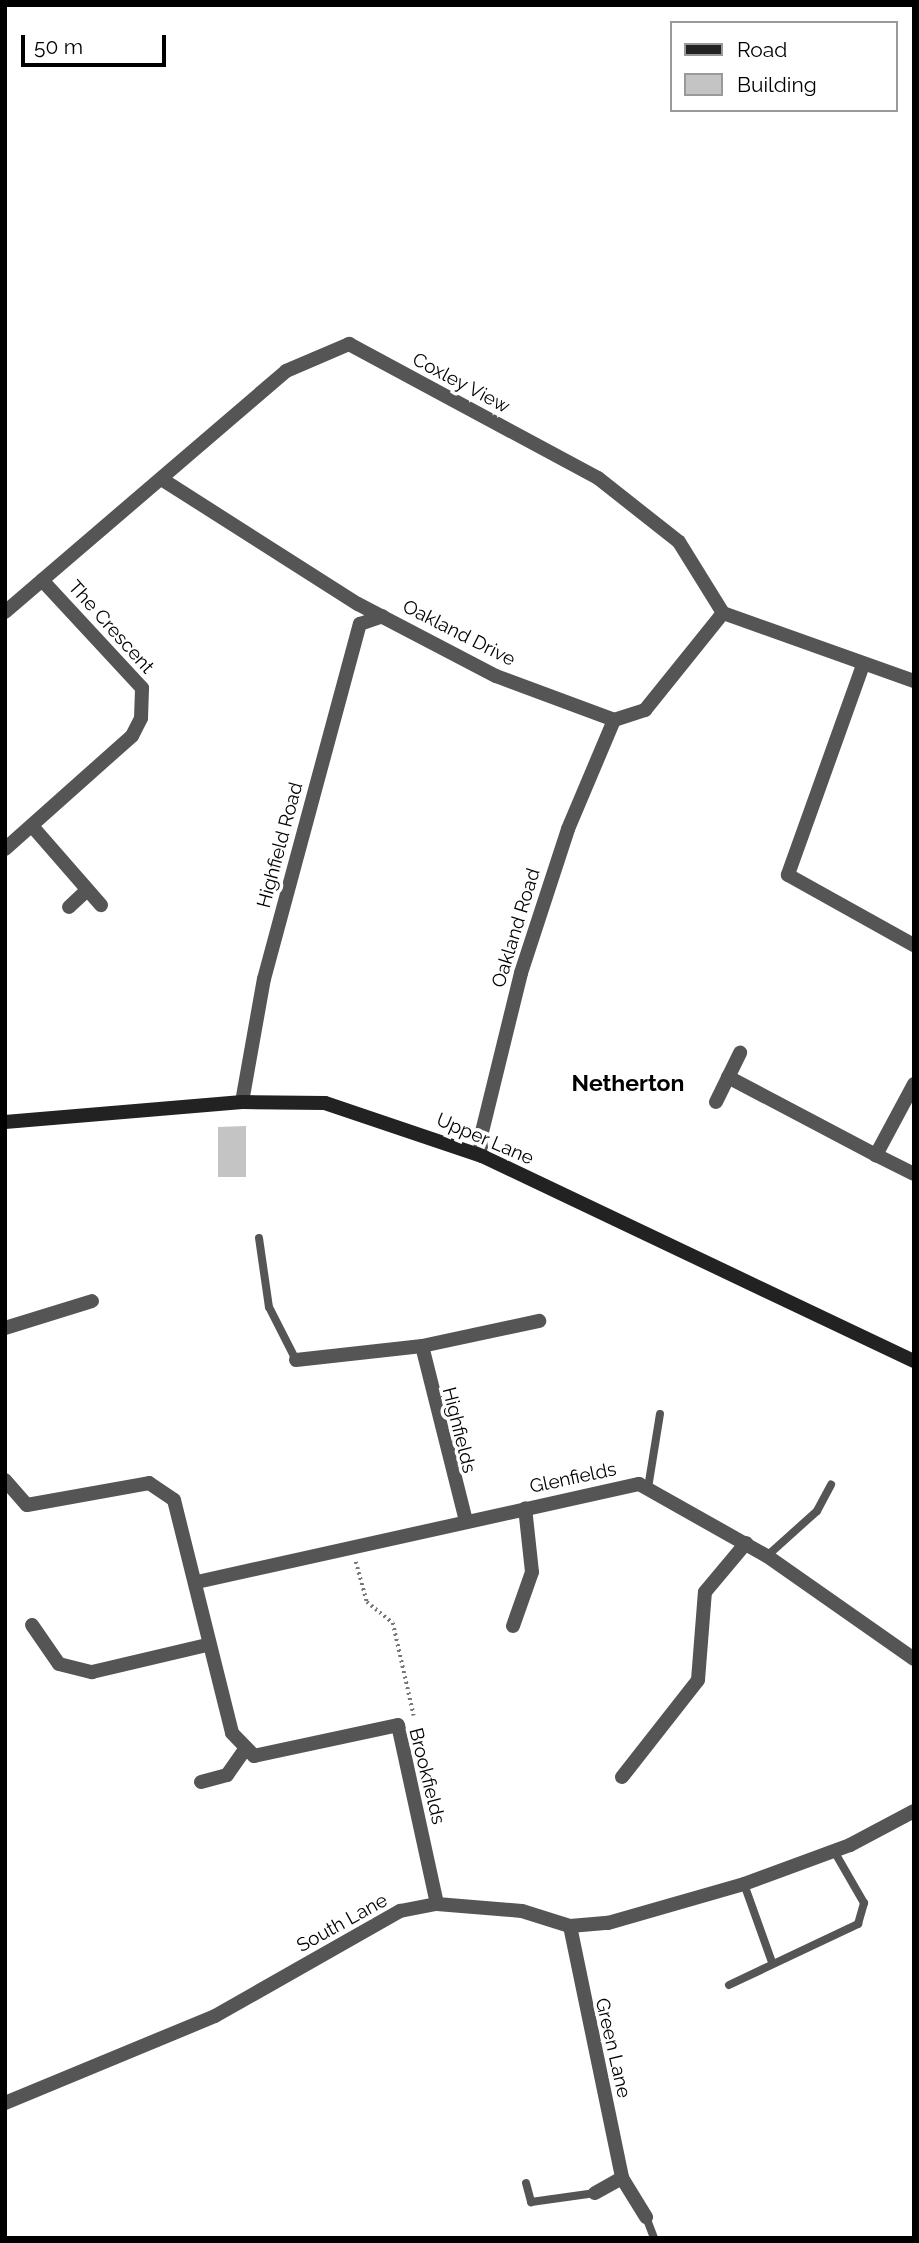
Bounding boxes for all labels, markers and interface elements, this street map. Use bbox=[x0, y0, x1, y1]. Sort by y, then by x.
scale bar bbox=[24, 21, 170, 65]
legend bbox=[670, 21, 898, 112]
text: 50 m bbox=[34, 34, 83, 59]
text: Road bbox=[737, 37, 787, 62]
text: Building bbox=[737, 72, 817, 97]
street label: Coxley View bbox=[408, 348, 514, 418]
street label: The Crescent bbox=[63, 576, 159, 678]
street label: Oakland Drive bbox=[399, 595, 519, 671]
street label: Highfield Road bbox=[252, 780, 308, 910]
street label: Oakland Road bbox=[487, 866, 545, 990]
district label: Netherton bbox=[572, 1069, 684, 1097]
street label: Upper Lane bbox=[433, 1108, 537, 1170]
street label: Highfields bbox=[437, 1385, 481, 1475]
street label: Glenfields bbox=[528, 1458, 618, 1498]
street label: Brookfields bbox=[404, 1725, 450, 1827]
street label: South Lane bbox=[293, 1889, 391, 1957]
street label: Green Lane bbox=[590, 1996, 636, 2100]

